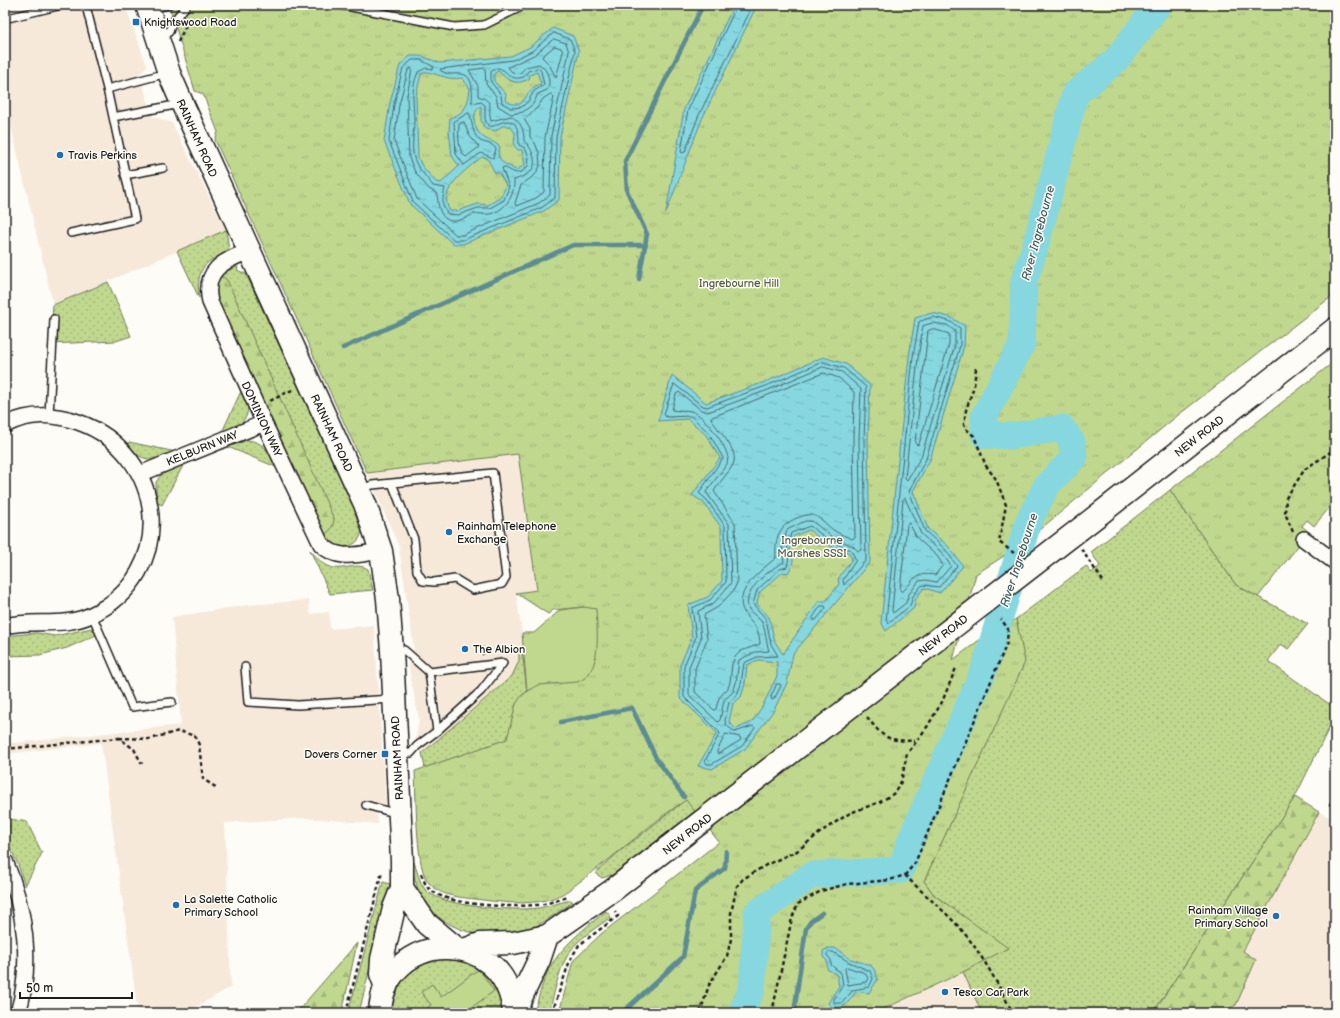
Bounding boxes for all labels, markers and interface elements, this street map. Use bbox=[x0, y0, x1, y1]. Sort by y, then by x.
place label: Knightswood Road bbox=[144, 16, 237, 29]
marker: Knightswood Road bbox=[131, 17, 141, 27]
street label: RAINHAM ROAD bbox=[174, 97, 220, 179]
place label: Travis Perkins bbox=[68, 149, 137, 162]
marker: Travis Perkins bbox=[55, 150, 65, 160]
water label: River Ingrebourne bbox=[1019, 184, 1058, 282]
park label: Ingrebourne Hill bbox=[699, 277, 779, 290]
street label: DOMINION WAY bbox=[238, 380, 285, 459]
street label: RAINHAM ROAD bbox=[308, 392, 355, 474]
street label: NEW ROAD bbox=[1172, 413, 1227, 460]
street label: KELBURN WAY bbox=[164, 428, 240, 469]
water label: River Ingrebourne bbox=[997, 511, 1042, 609]
place label: Rainham Telephone Exchange bbox=[457, 520, 557, 546]
marker: Rainham Telephone Exchange bbox=[444, 527, 454, 537]
park label: Ingrebourne Marshes SSSI bbox=[777, 534, 847, 560]
street label: NEW ROAD bbox=[916, 612, 971, 659]
place label: The Albion bbox=[473, 643, 525, 656]
marker: The Albion bbox=[460, 644, 470, 654]
street label: RAINHAM ROAD bbox=[389, 716, 406, 800]
place label: Dovers Corner bbox=[304, 748, 378, 761]
marker: Dovers Corner bbox=[380, 749, 390, 759]
street label: NEW ROAD bbox=[660, 811, 715, 858]
place label: La Salette Catholic Primary School bbox=[184, 893, 277, 919]
marker: La Salette Catholic Primary School bbox=[171, 900, 181, 910]
place label: Rainham Village Primary School bbox=[1188, 904, 1268, 930]
marker: Rainham Village Primary School bbox=[1271, 911, 1281, 921]
scale bar bbox=[20, 974, 132, 1000]
text: 50 m bbox=[26, 981, 53, 996]
place label: Tesco Car Park bbox=[953, 986, 1029, 999]
marker: Tesco Car Park bbox=[940, 987, 950, 997]

